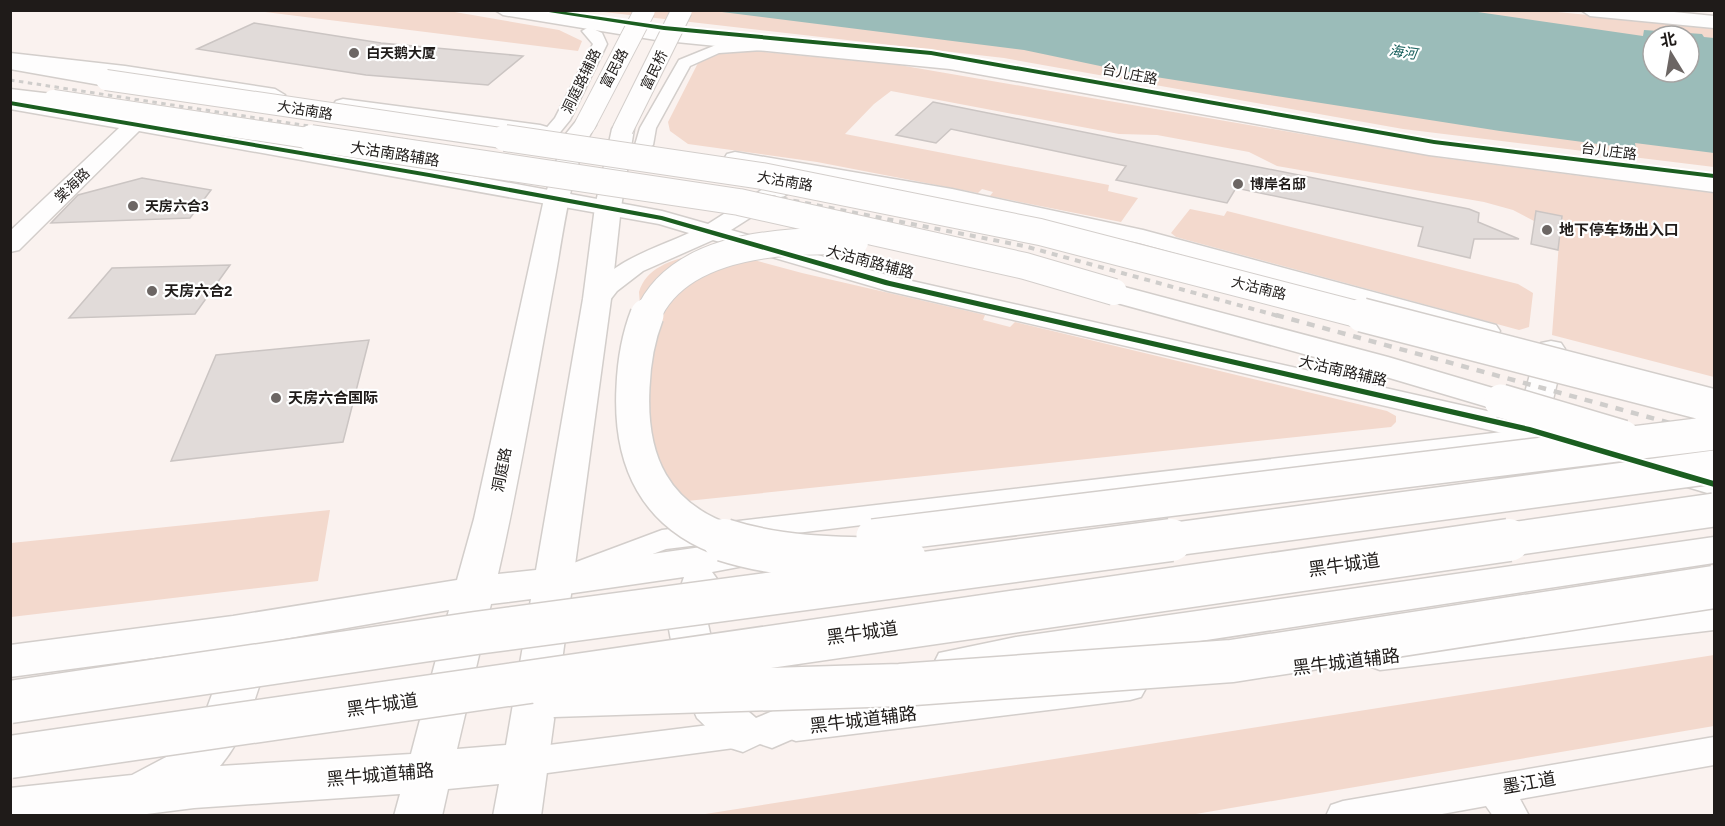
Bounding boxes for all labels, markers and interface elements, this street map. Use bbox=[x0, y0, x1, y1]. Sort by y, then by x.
north arrow bbox=[1641, 24, 1701, 84]
text: 北 bbox=[1659, 30, 1678, 50]
water label: 海河 bbox=[1388, 42, 1421, 62]
place label: 白天鹅大厦 bbox=[366, 45, 436, 61]
marker: 白天鹅大厦 bbox=[347, 46, 361, 60]
street label: 洞庭路辅路 bbox=[558, 46, 604, 116]
street label: 富民路 bbox=[597, 46, 631, 90]
street label: 富民桥 bbox=[638, 48, 670, 92]
street label: 台儿庄路 bbox=[1101, 61, 1159, 87]
street label: 大沽南路 bbox=[276, 98, 334, 122]
street label: 大沽南路辅路 bbox=[349, 138, 441, 169]
street label: 台儿庄路 bbox=[1580, 140, 1638, 162]
street label: 棠海路 bbox=[51, 165, 93, 205]
street label: 大沽南路 bbox=[756, 168, 814, 194]
place label: 博岸名邸 bbox=[1250, 176, 1306, 192]
marker: 博岸名邸 bbox=[1231, 177, 1245, 191]
place label: 天房六合3 bbox=[145, 198, 209, 214]
marker: 天房六合3 bbox=[126, 199, 140, 213]
place label: 地下停车场出入口 bbox=[1559, 221, 1679, 238]
marker: 地下停车场出入口 bbox=[1540, 223, 1554, 237]
street label: 大沽南路辅路 bbox=[824, 242, 916, 281]
street label: 大沽南路 bbox=[1230, 273, 1288, 303]
place label: 天房六合2 bbox=[164, 282, 232, 299]
marker: 天房六合2 bbox=[145, 284, 159, 298]
street label: 大沽南路辅路 bbox=[1297, 352, 1389, 389]
place label: 天房六合国际 bbox=[288, 389, 378, 406]
marker: 天房六合国际 bbox=[269, 391, 283, 405]
street label: 洞庭路 bbox=[489, 446, 514, 494]
street label: 黑牛城道 bbox=[1307, 550, 1381, 580]
street label: 黑牛城道 bbox=[825, 618, 899, 648]
street label: 黑牛城道辅路 bbox=[1291, 645, 1401, 679]
street label: 黑牛城道 bbox=[345, 690, 419, 720]
street label: 黑牛城道辅路 bbox=[808, 703, 918, 737]
street label: 黑牛城道辅路 bbox=[325, 760, 435, 790]
street label: 墨江道 bbox=[1501, 768, 1557, 798]

